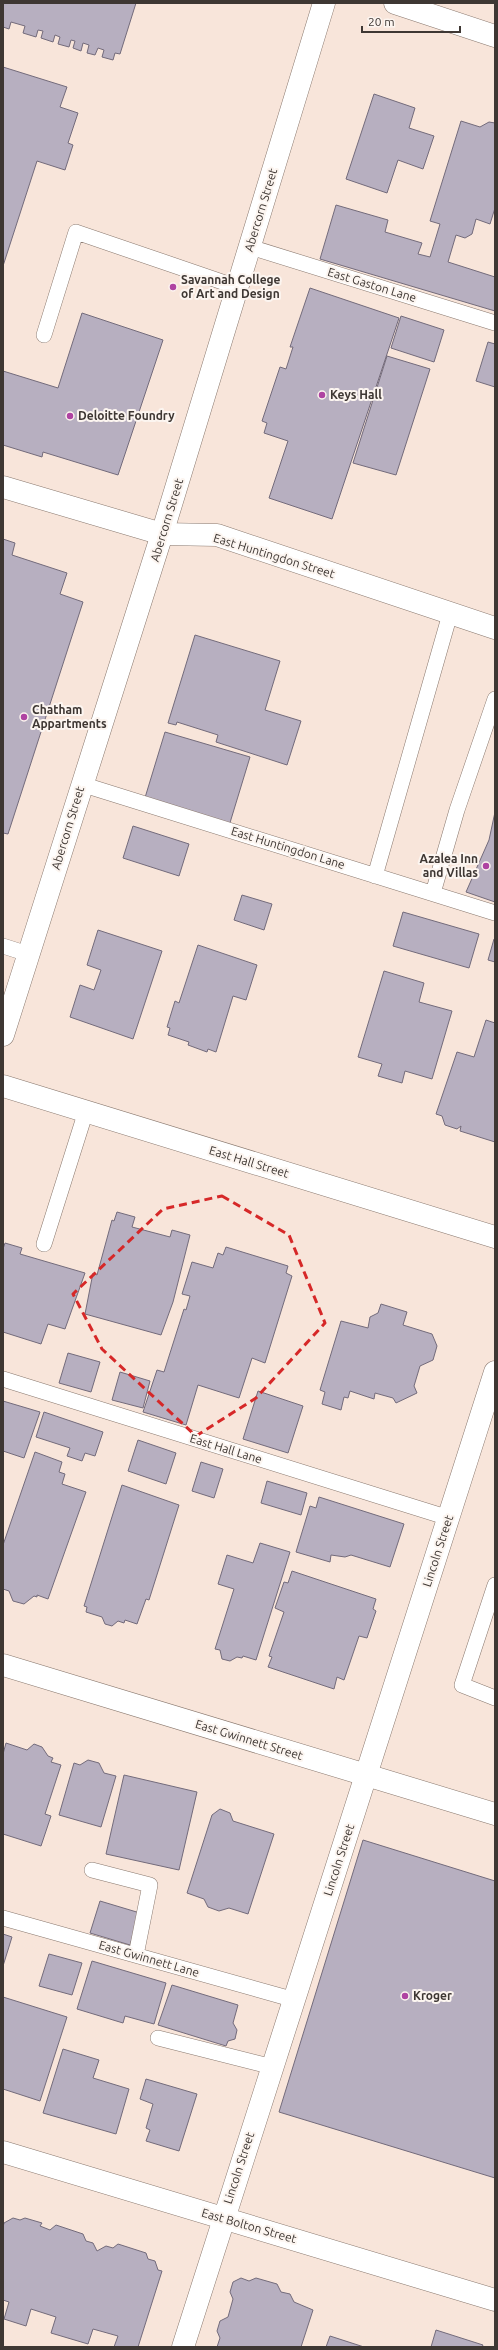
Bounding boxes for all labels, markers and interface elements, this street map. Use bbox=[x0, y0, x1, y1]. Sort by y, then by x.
scale bar bbox=[362, 8, 460, 34]
text: 20 m bbox=[368, 15, 395, 28]
street label: Abercorn Street bbox=[242, 166, 279, 253]
street label: East Gaston Lane bbox=[326, 265, 418, 304]
place label: Savannah College of Art and Design bbox=[181, 273, 281, 300]
marker: Savannah College of Art and Design bbox=[168, 282, 178, 292]
place label: Keys Hall bbox=[330, 388, 382, 401]
marker: Keys Hall bbox=[317, 390, 327, 400]
place label: Deloitte Foundry bbox=[78, 409, 175, 422]
marker: Deloitte Foundry bbox=[65, 411, 75, 421]
street label: Abercorn Street bbox=[148, 476, 185, 563]
street label: East Huntingdon Street bbox=[212, 531, 337, 580]
place label: Chatham Appartments bbox=[32, 703, 107, 730]
marker: Chatham Appartments bbox=[19, 712, 29, 722]
street label: Abercorn Street bbox=[49, 784, 86, 871]
street label: East Huntingdon Lane bbox=[230, 824, 347, 871]
place label: Azalea Inn and Villas bbox=[420, 852, 478, 879]
marker: Azalea Inn and Villas bbox=[481, 861, 491, 871]
street label: East Hall Street bbox=[208, 1143, 291, 1180]
street label: East Hall Lane bbox=[188, 1431, 264, 1466]
street label: Lincoln Street bbox=[420, 1513, 455, 1588]
street label: East Gwinnett Street bbox=[194, 1717, 305, 1762]
street label: Lincoln Street bbox=[321, 1822, 356, 1897]
street label: East Gwinnett Lane bbox=[97, 1938, 201, 1979]
place label: Kroger bbox=[413, 1989, 452, 2002]
marker: Kroger bbox=[400, 1991, 410, 2001]
street label: Lincoln Street bbox=[221, 2130, 256, 2205]
street label: East Bolton Street bbox=[200, 2206, 298, 2245]

